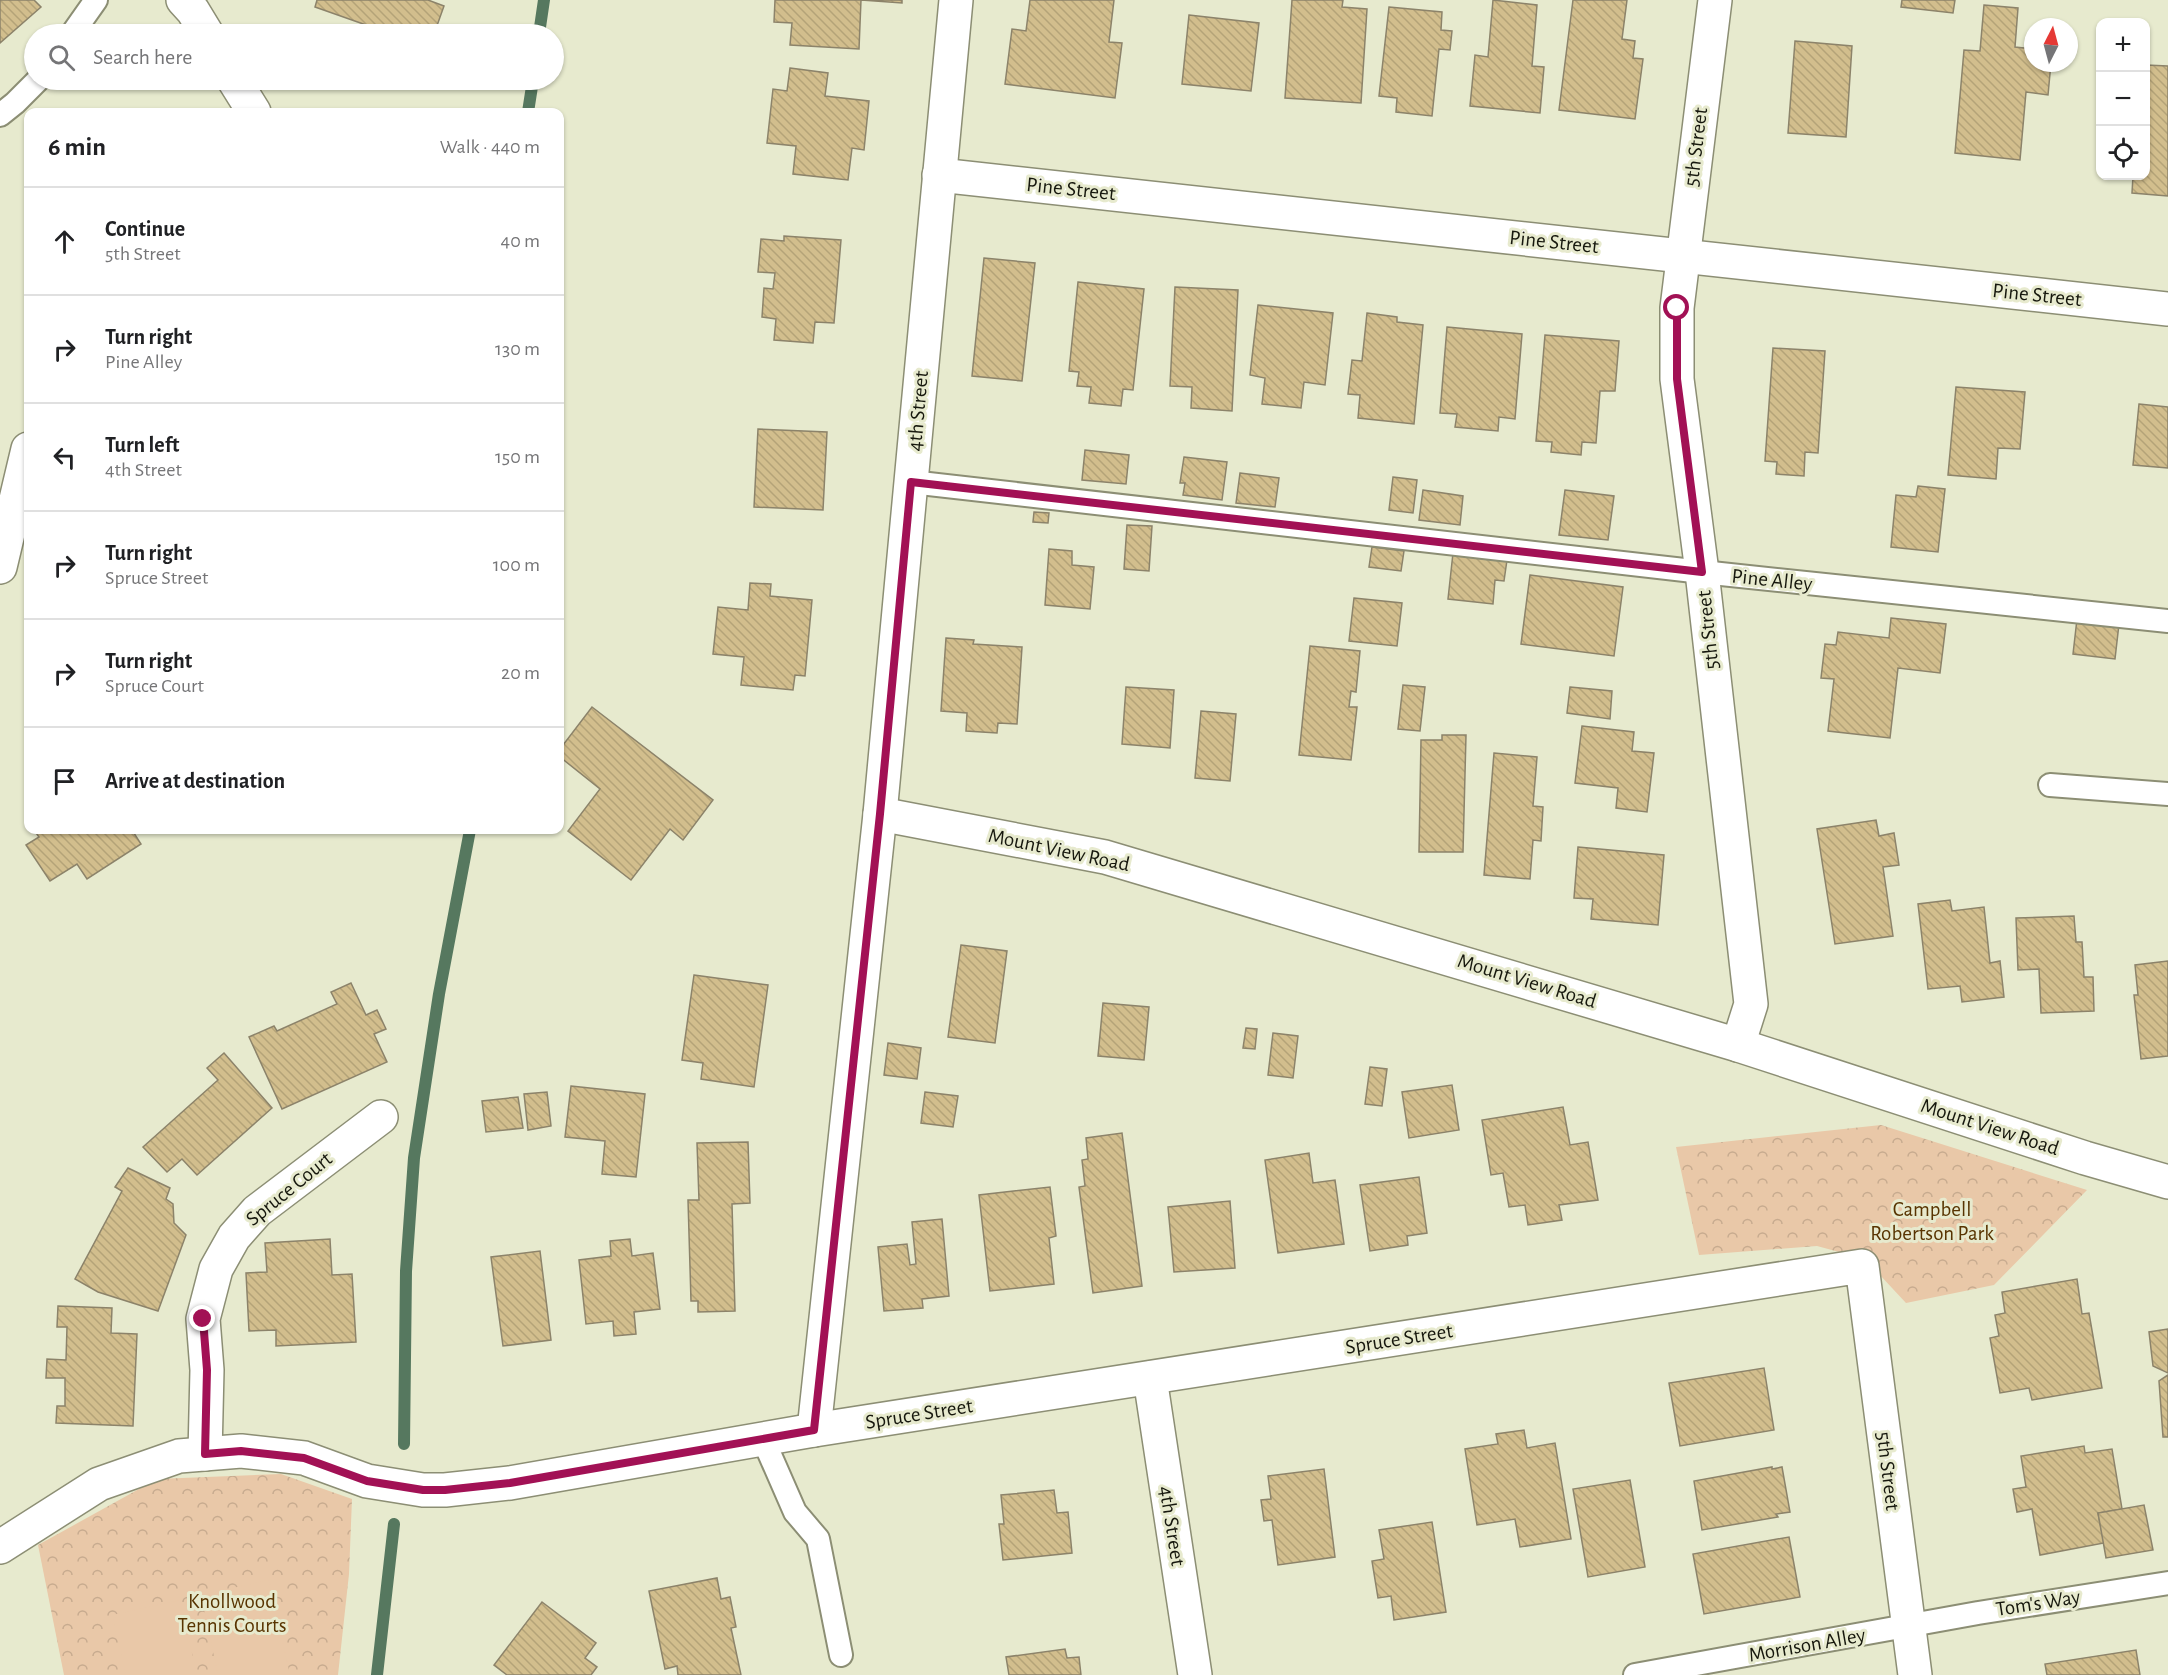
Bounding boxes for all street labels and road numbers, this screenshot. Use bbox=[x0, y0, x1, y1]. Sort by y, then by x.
street label: 5th Street bbox=[1681, 106, 1711, 188]
street label: Pine Street bbox=[1025, 174, 1117, 204]
street label: Pine Street bbox=[1508, 227, 1600, 257]
street label: Pine Street bbox=[1991, 280, 2083, 310]
street label: 4th Street bbox=[904, 370, 932, 452]
street label: Pine Alley bbox=[1731, 565, 1813, 595]
street label: 5th Street bbox=[1693, 589, 1723, 671]
street label: Mount View Road bbox=[986, 825, 1132, 875]
street label: Mount View Road bbox=[1455, 950, 1599, 1012]
street label: Mount View Road bbox=[1918, 1095, 2062, 1159]
street label: Spruce Court bbox=[242, 1148, 336, 1230]
street label: Spruce Street bbox=[1344, 1320, 1455, 1358]
street label: Spruce Street bbox=[864, 1395, 975, 1433]
street label: 5th Street bbox=[1873, 1430, 1903, 1512]
street label: 4th Street bbox=[1155, 1485, 1189, 1568]
street label: Tom's Way bbox=[1994, 1586, 2082, 1620]
street label: Morrison Alley bbox=[1747, 1624, 1867, 1666]

